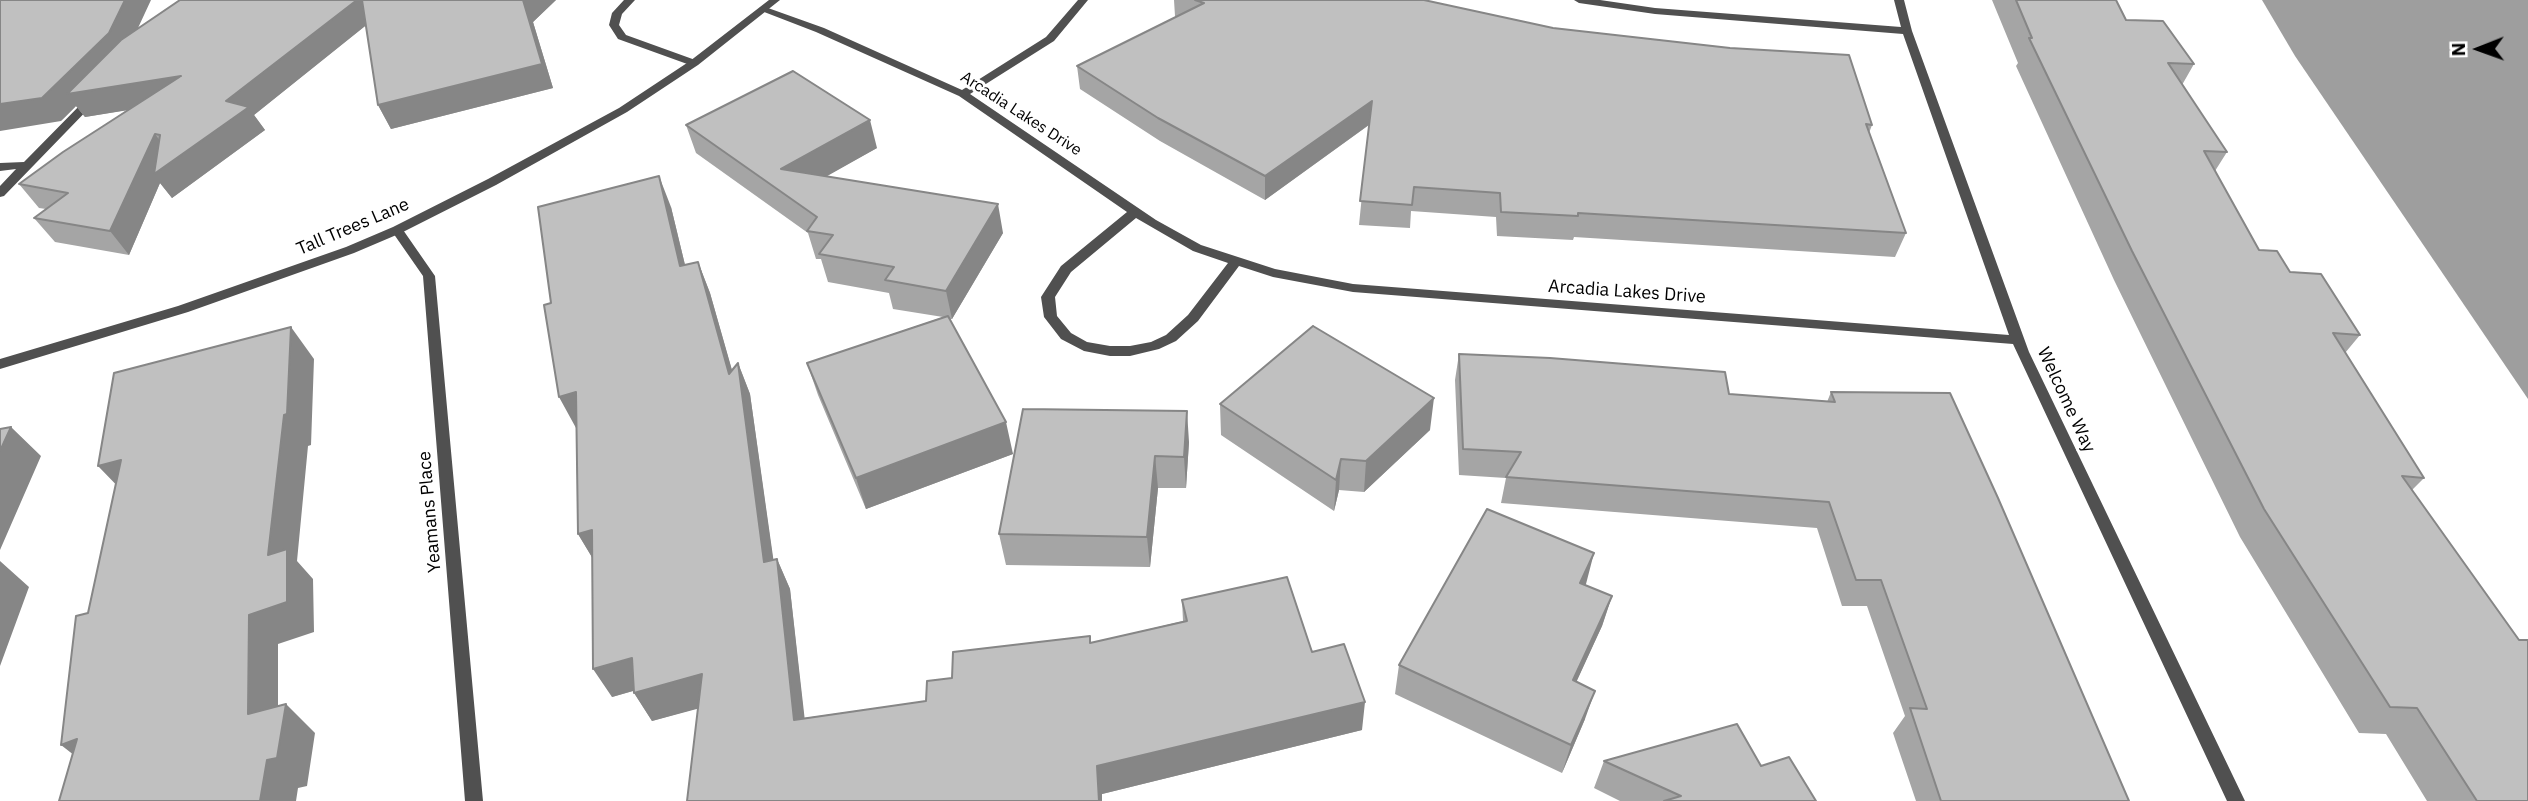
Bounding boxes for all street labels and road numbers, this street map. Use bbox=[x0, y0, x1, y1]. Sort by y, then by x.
street label: Arcadia Lakes Drive bbox=[957, 68, 1085, 160]
street label: Tall Trees Lane bbox=[294, 194, 412, 260]
street label: Arcadia Lakes Drive bbox=[1547, 276, 1707, 308]
street label: Welcome Way bbox=[2032, 344, 2100, 456]
street label: Yeamans Place bbox=[414, 450, 446, 574]

